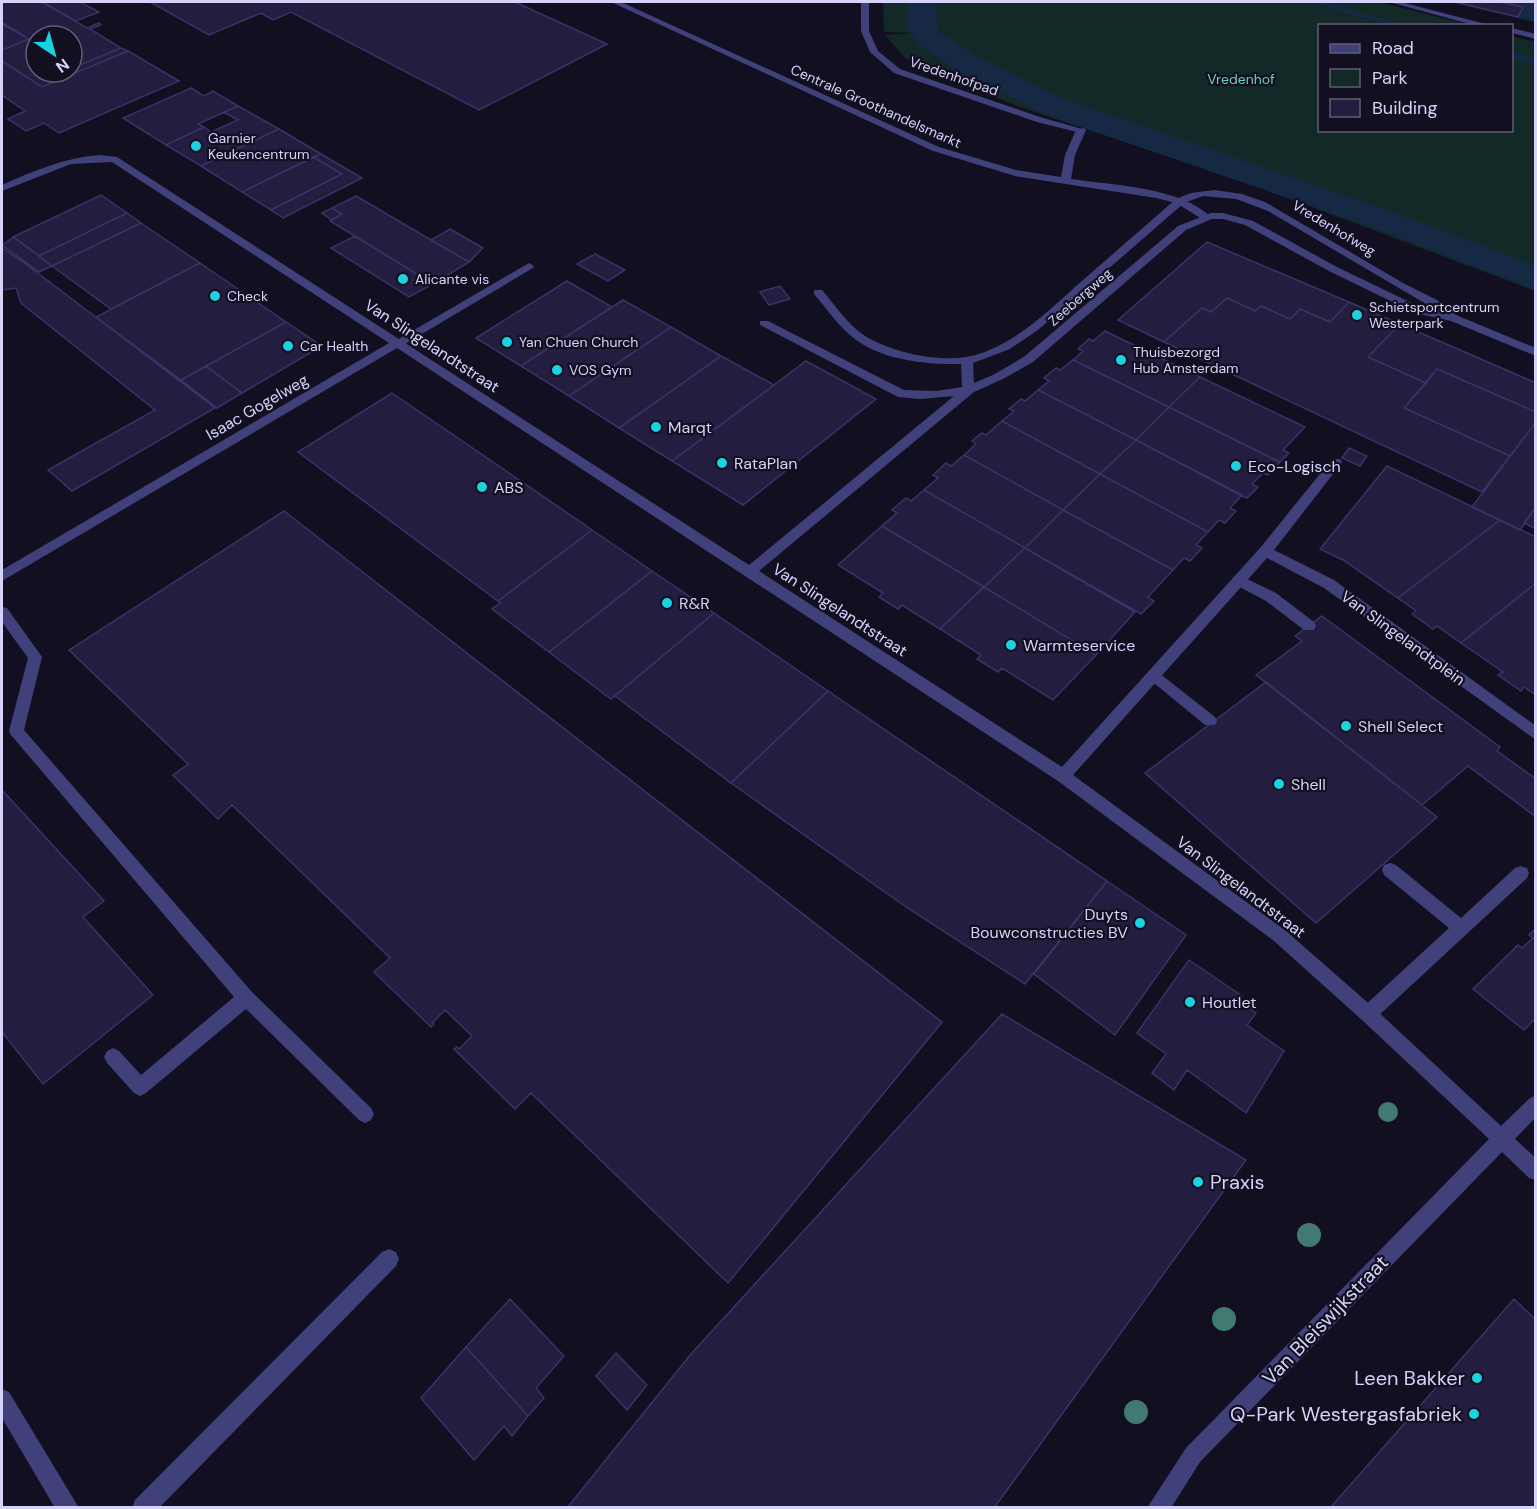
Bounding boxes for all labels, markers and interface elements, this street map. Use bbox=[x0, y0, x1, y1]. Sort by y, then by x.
north arrow bbox=[24, 24, 84, 84]
legend bbox=[1318, 24, 1513, 132]
text: Road bbox=[1372, 36, 1414, 60]
street label: Vredenhofpad bbox=[907, 52, 1001, 100]
text: N bbox=[52, 54, 73, 78]
street label: Centrale Groothandelsmarkt bbox=[788, 60, 964, 152]
text: Park bbox=[1372, 66, 1408, 90]
park label: Vredenhof bbox=[1207, 70, 1275, 88]
text: Building bbox=[1372, 96, 1437, 120]
place label: Garnier Keukencentrum bbox=[208, 129, 309, 163]
marker: Garnier Keukencentrum bbox=[189, 139, 203, 153]
street label: Vredenhofweg bbox=[1289, 196, 1379, 260]
street label: Zeebergweg bbox=[1044, 264, 1116, 330]
place label: Alicante vis bbox=[415, 270, 489, 288]
marker: Alicante vis bbox=[396, 272, 410, 286]
place label: Check bbox=[227, 287, 268, 305]
marker: Check bbox=[208, 289, 222, 303]
street label: Van Slingelandtstraat bbox=[361, 295, 503, 397]
place label: Schietsportcentrum Westerpark bbox=[1369, 298, 1499, 332]
marker: Schietsportcentrum Westerpark bbox=[1350, 308, 1364, 322]
place label: Yan Chuen Church bbox=[519, 333, 638, 351]
marker: Yan Chuen Church bbox=[500, 335, 514, 349]
place label: Car Health bbox=[300, 337, 368, 355]
marker: Car Health bbox=[281, 339, 295, 353]
place label: Thuisbezorgd Hub Amsterdam bbox=[1133, 343, 1239, 377]
marker: Thuisbezorgd Hub Amsterdam bbox=[1114, 353, 1128, 367]
place label: VOS Gym bbox=[569, 361, 632, 379]
marker: VOS Gym bbox=[550, 363, 564, 377]
street label: Isaac Gogelweg bbox=[202, 369, 312, 445]
place label: Marqt bbox=[668, 417, 712, 438]
marker: Marqt bbox=[649, 420, 663, 434]
place label: RataPlan bbox=[734, 453, 797, 474]
marker: RataPlan bbox=[715, 456, 729, 470]
place label: Eco-Logisch bbox=[1248, 456, 1341, 477]
marker: Eco-Logisch bbox=[1229, 459, 1243, 473]
place label: ABS bbox=[494, 477, 524, 498]
marker: ABS bbox=[475, 480, 489, 494]
street label: Van Slingelandtstraat bbox=[769, 559, 911, 661]
street label: Van Slingelandtplein bbox=[1337, 586, 1469, 690]
place label: R&R bbox=[679, 593, 710, 614]
marker: R&R bbox=[660, 596, 674, 610]
place label: Warmteservice bbox=[1023, 635, 1135, 656]
marker: Warmteservice bbox=[1004, 638, 1018, 652]
place label: Shell Select bbox=[1358, 716, 1443, 737]
marker: Shell Select bbox=[1339, 719, 1353, 733]
place label: Shell bbox=[1291, 774, 1326, 795]
marker: Shell bbox=[1272, 777, 1286, 791]
street label: Van Slingelandtstraat bbox=[1172, 831, 1310, 943]
place label: Duyts Bouwconstructies BV bbox=[970, 904, 1128, 943]
marker: Duyts Bouwconstructies BV bbox=[1133, 916, 1147, 930]
place label: Houtlet bbox=[1202, 992, 1256, 1013]
marker: Houtlet bbox=[1183, 995, 1197, 1009]
place label: Praxis bbox=[1210, 1169, 1265, 1195]
marker: Praxis bbox=[1191, 1175, 1205, 1189]
street label: Van Bleiswijkstraat bbox=[1256, 1249, 1394, 1390]
place label: Leen Bakker bbox=[1354, 1365, 1465, 1391]
marker: Leen Bakker bbox=[1470, 1371, 1484, 1385]
place label: Q-Park Westergasfabriek bbox=[1230, 1401, 1462, 1427]
marker: Q-Park Westergasfabriek bbox=[1467, 1407, 1481, 1421]

